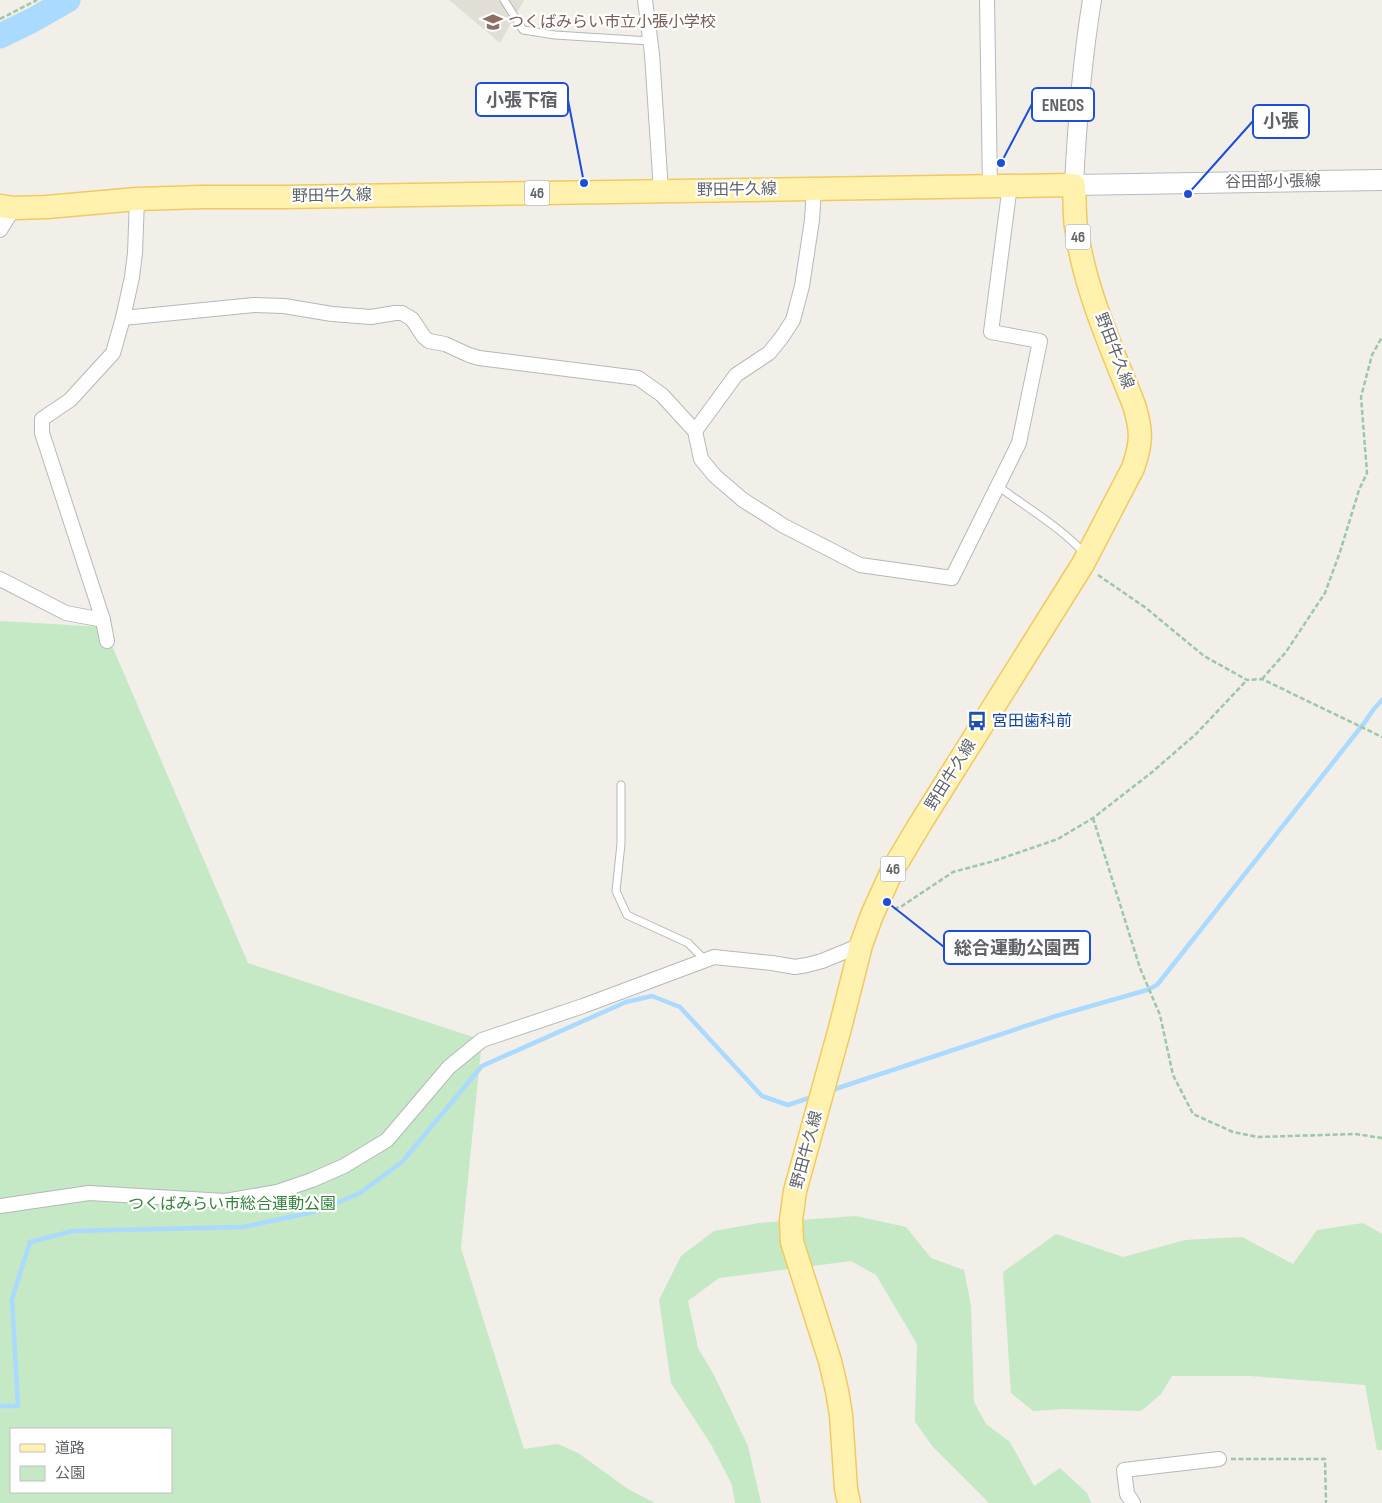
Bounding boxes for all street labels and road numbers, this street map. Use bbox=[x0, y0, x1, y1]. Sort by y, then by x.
street label: 谷田部小張線 bbox=[1225, 172, 1321, 192]
road number: 46 bbox=[524, 180, 550, 206]
street label: 野田牛久線 bbox=[697, 180, 777, 200]
street label: 野田牛久線 bbox=[292, 186, 372, 206]
road number: 46 bbox=[1066, 224, 1090, 250]
street label: 野田牛久線 bbox=[1091, 310, 1137, 392]
street label: 野田牛久線 bbox=[922, 736, 980, 814]
road number: 46 bbox=[880, 856, 906, 882]
street label: 野田牛久線 bbox=[787, 1109, 827, 1191]

